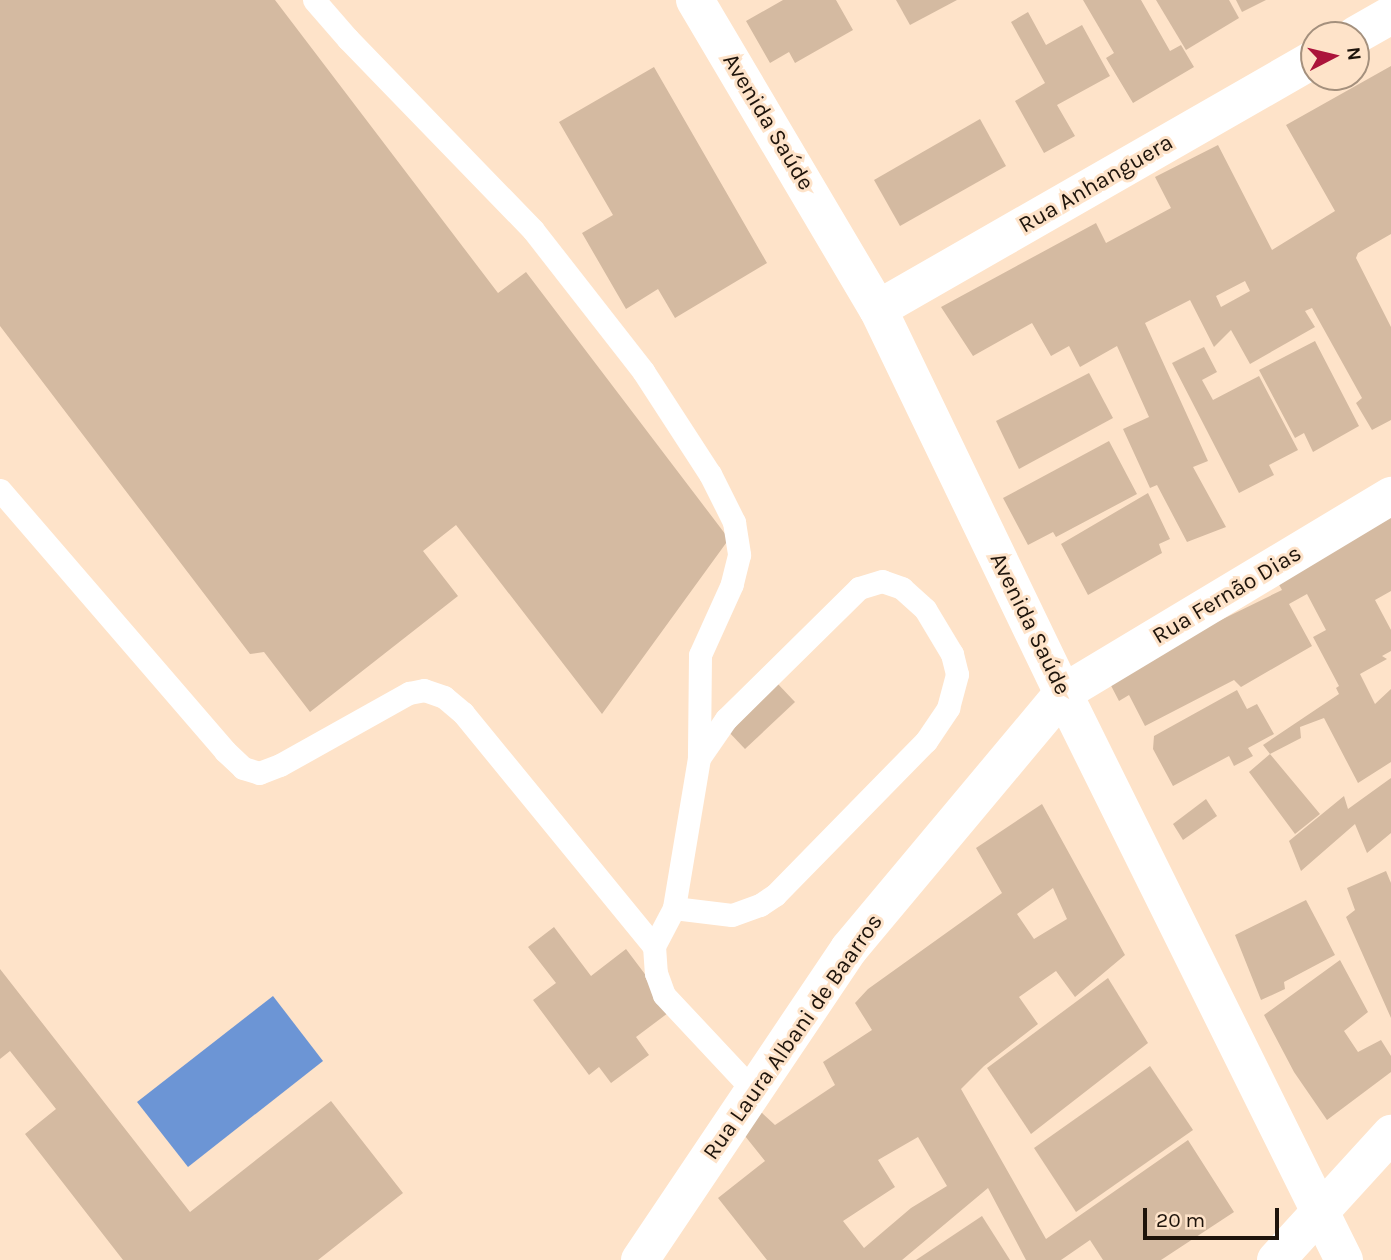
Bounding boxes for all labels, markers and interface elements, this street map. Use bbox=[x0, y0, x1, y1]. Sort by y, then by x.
north arrow bbox=[1300, 21, 1370, 91]
text: N bbox=[1342, 46, 1366, 62]
street label: Avenida Saúde bbox=[716, 49, 820, 195]
street label: Rua Anhanguera bbox=[1014, 129, 1178, 239]
street label: Rua Fernão Dias bbox=[1147, 540, 1307, 650]
street label: Avenida Saúde bbox=[984, 549, 1076, 699]
street label: Rua Laura Albani de Baarros bbox=[697, 909, 889, 1165]
scale bar bbox=[1146, 1194, 1282, 1238]
text: 20 m bbox=[1156, 1208, 1205, 1232]

